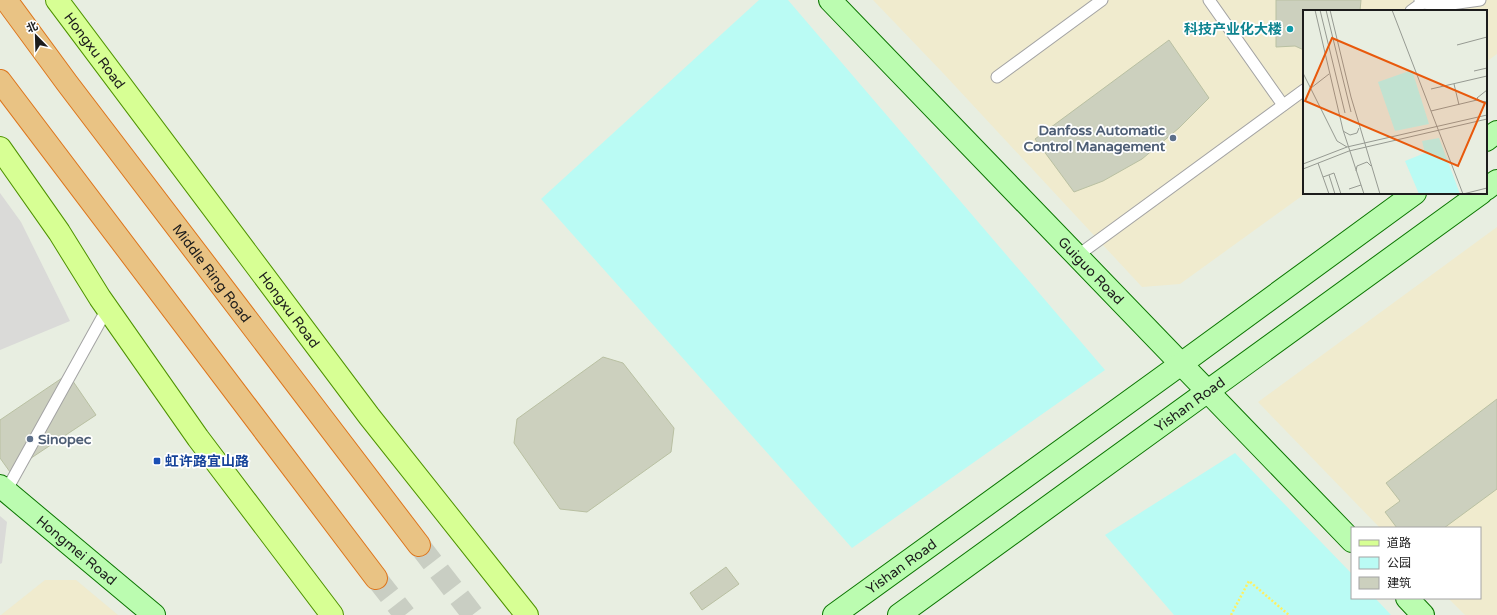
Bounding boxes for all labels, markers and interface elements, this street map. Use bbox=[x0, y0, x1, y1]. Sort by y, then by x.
street label: Hongxu Road bbox=[61, 9, 129, 92]
inset map bbox=[1303, 10, 1487, 194]
north arrow bbox=[16, 16, 56, 56]
text: 北 bbox=[25, 19, 40, 35]
place label: 科技产业化大楼 bbox=[1184, 21, 1282, 38]
marker: 科技产业化大楼 bbox=[1285, 24, 1295, 34]
place label: Danfoss Automatic Control Management bbox=[1023, 122, 1166, 155]
marker: Danfoss Automatic Control Management bbox=[1168, 133, 1178, 143]
street label: Middle Ring Road bbox=[169, 220, 255, 326]
street label: Guiguo Road bbox=[1055, 233, 1128, 308]
street label: Hongxu Road bbox=[255, 268, 323, 351]
street label: Yishan Road bbox=[1151, 373, 1228, 435]
place label: Sinopec bbox=[38, 431, 92, 448]
marker: Sinopec bbox=[25, 434, 35, 444]
place label: 虹许路宜山路 bbox=[165, 453, 249, 470]
marker: 虹许路宜山路 bbox=[152, 456, 162, 466]
street label: Hongmei Road bbox=[33, 512, 120, 589]
legend bbox=[1351, 527, 1481, 599]
street label: Yishan Road bbox=[863, 535, 940, 598]
text: 道路 bbox=[1387, 536, 1411, 550]
text: 公园 bbox=[1387, 556, 1411, 570]
text: 建筑 bbox=[1387, 576, 1411, 590]

